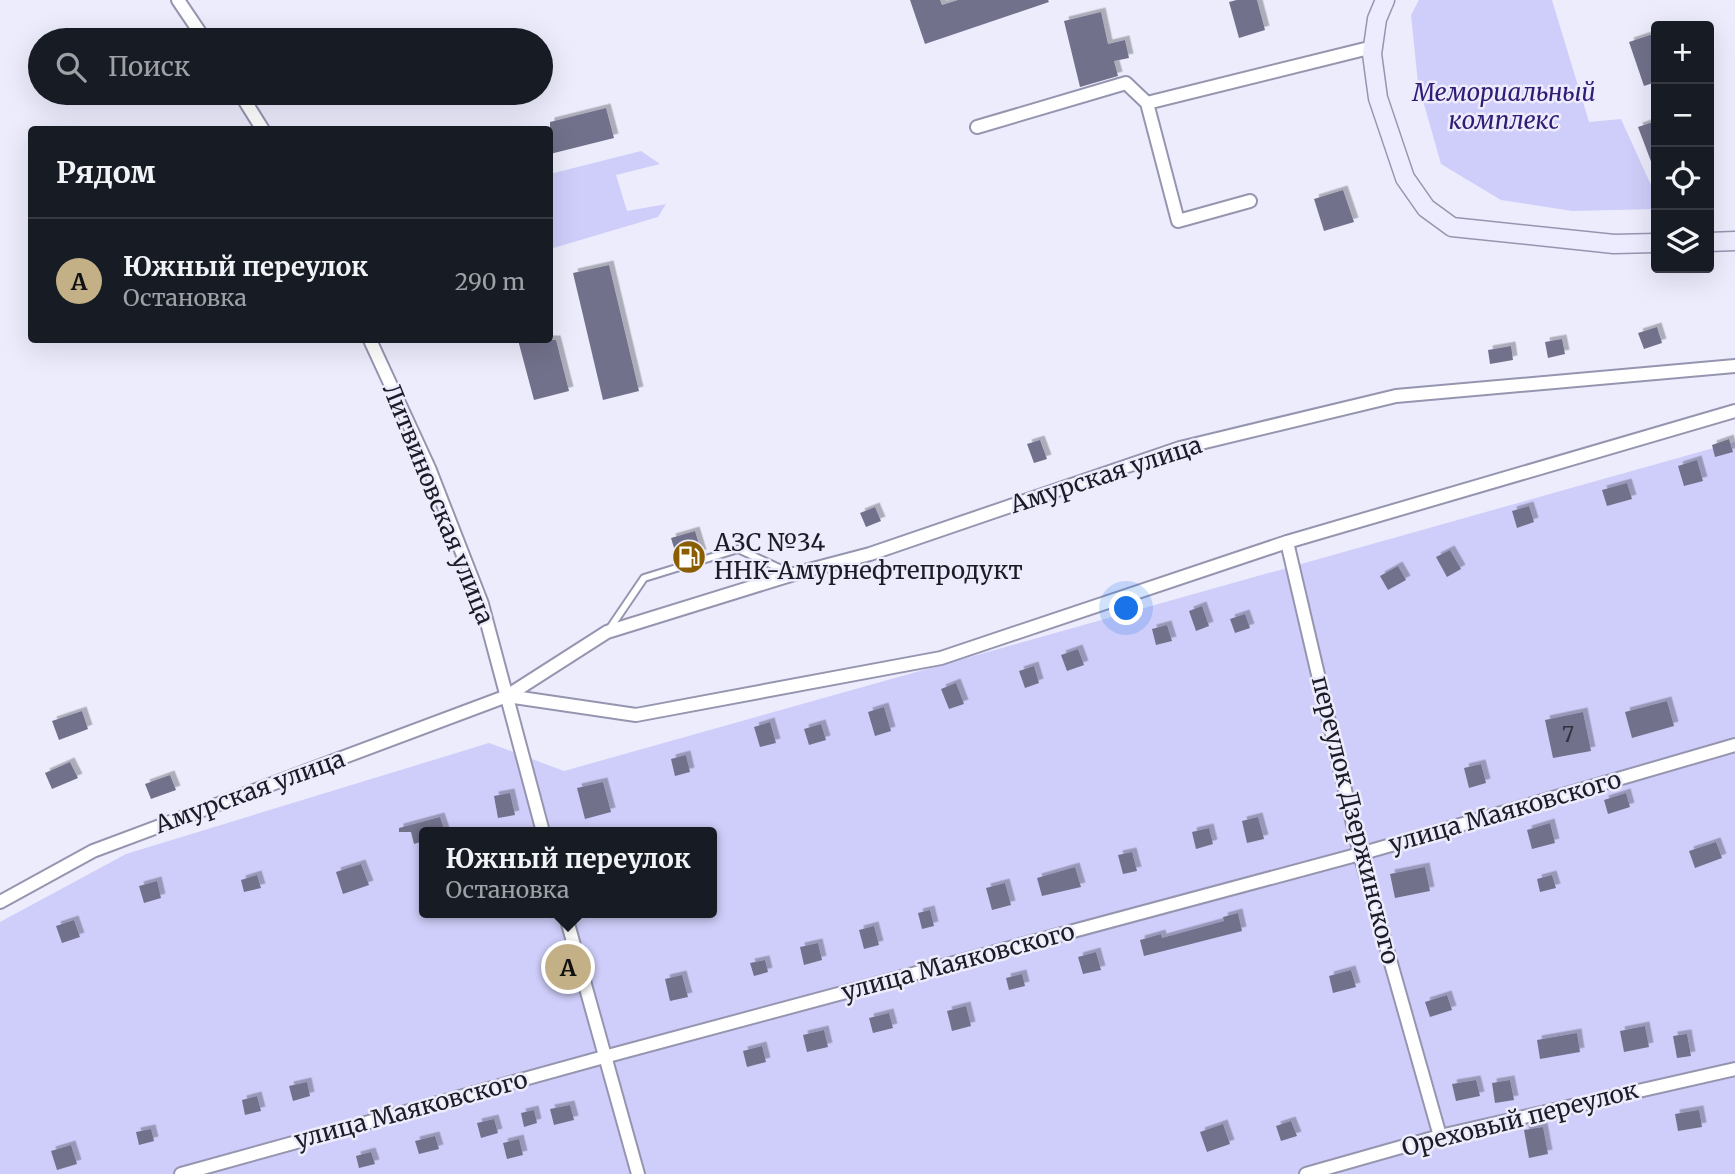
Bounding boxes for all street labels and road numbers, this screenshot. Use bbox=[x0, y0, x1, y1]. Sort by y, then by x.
street label: Литвиновская улица bbox=[376, 379, 501, 629]
street label: Амурская улица bbox=[1005, 429, 1206, 520]
street label: переулок Дзержинского bbox=[1305, 673, 1406, 967]
street label: Амурская улица bbox=[150, 743, 349, 841]
street label: улица Маяковского bbox=[1385, 764, 1625, 860]
street label: улица Маяковского bbox=[838, 915, 1078, 1008]
street label: улица Маяковского bbox=[291, 1063, 531, 1156]
street label: Ореховый переулок bbox=[1398, 1074, 1641, 1163]

